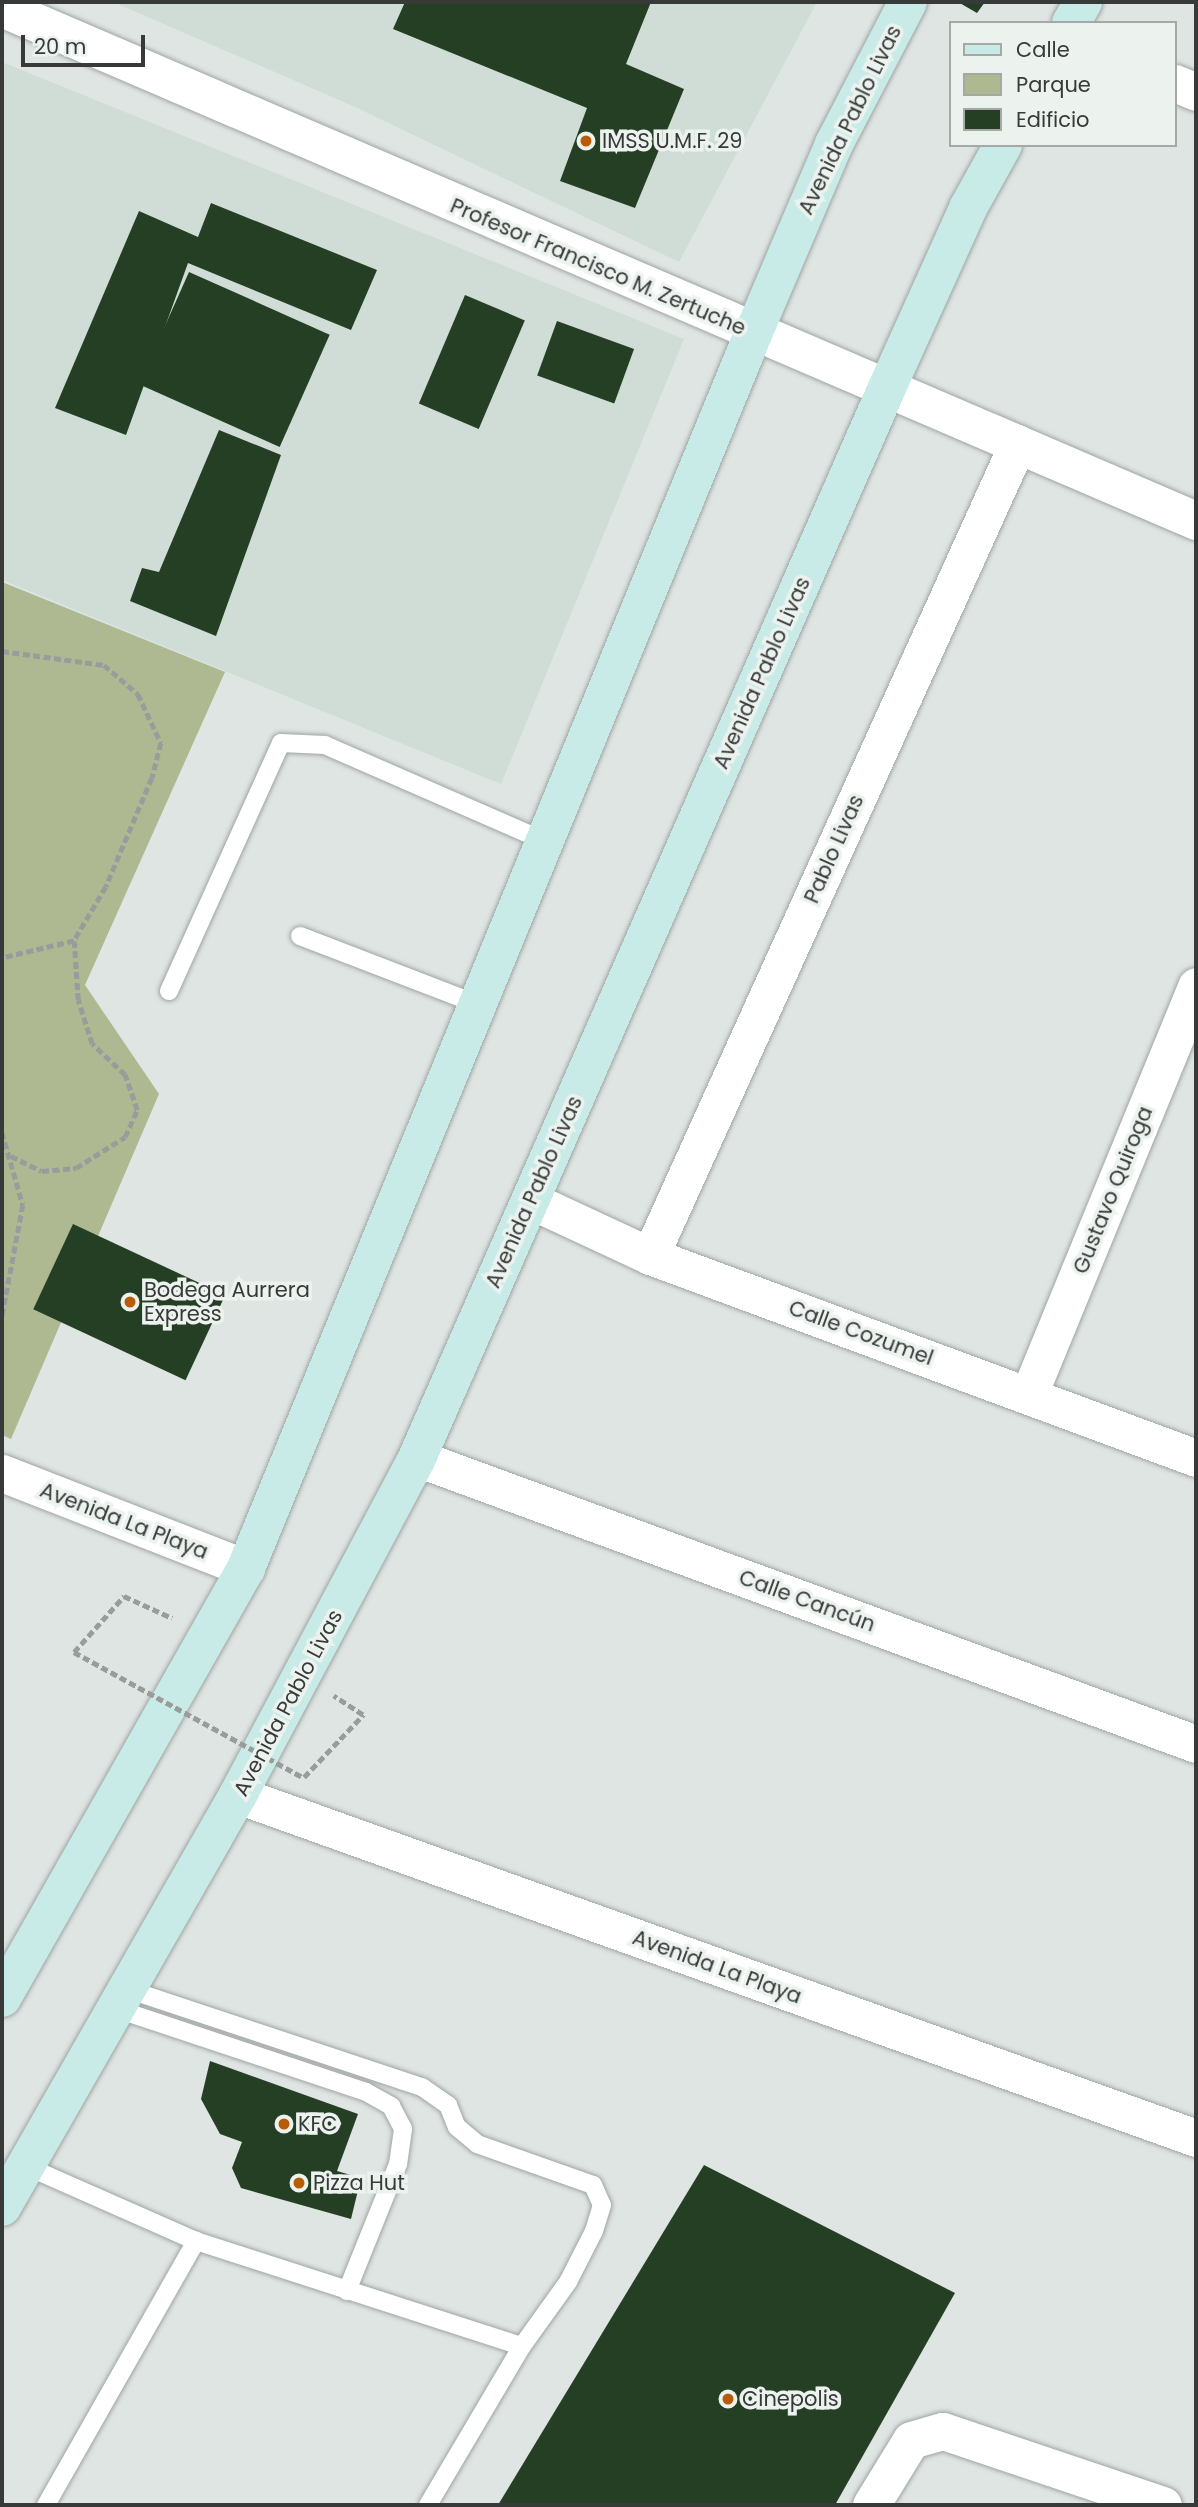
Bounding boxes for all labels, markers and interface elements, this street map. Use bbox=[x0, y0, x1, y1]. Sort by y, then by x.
scale bar bbox=[24, 21, 149, 65]
street label: Avenida Pablo Livas bbox=[793, 21, 907, 219]
legend bbox=[950, 21, 1177, 147]
text: 20 m bbox=[34, 32, 87, 61]
text: Calle bbox=[1016, 35, 1070, 64]
text: Parque bbox=[1016, 70, 1091, 99]
text: Edificio bbox=[1016, 105, 1090, 134]
place label: IMSS U.M.F. 29 bbox=[602, 128, 742, 154]
marker: IMSS U.M.F. 29 bbox=[576, 131, 596, 151]
street label: Profesor Francisco M. Zertuche bbox=[446, 193, 750, 341]
street label: Avenida Pablo Livas bbox=[708, 573, 816, 773]
street label: Pablo Livas bbox=[799, 791, 869, 907]
street label: Avenida Pablo Livas bbox=[480, 1092, 588, 1292]
street label: Gustavo Quiroga bbox=[1068, 1103, 1158, 1277]
place label: Bodega Aurrera Express bbox=[144, 1277, 310, 1327]
marker: Bodega Aurrera Express bbox=[122, 1294, 138, 1310]
street label: Calle Cozumel bbox=[785, 1295, 937, 1371]
street label: Avenida La Playa bbox=[36, 1477, 212, 1565]
street label: Calle Cancún bbox=[736, 1565, 878, 1637]
street label: Avenida Pablo Livas bbox=[228, 1605, 348, 1801]
street label: Avenida La Playa bbox=[629, 1925, 805, 2009]
place label: KFC bbox=[298, 2111, 337, 2137]
marker: KFC bbox=[276, 2116, 292, 2132]
place label: Pizza Hut bbox=[313, 2170, 405, 2196]
marker: Pizza Hut bbox=[291, 2175, 307, 2191]
place label: Cinepolis bbox=[742, 2386, 839, 2412]
marker: Cinepolis bbox=[720, 2391, 736, 2407]

